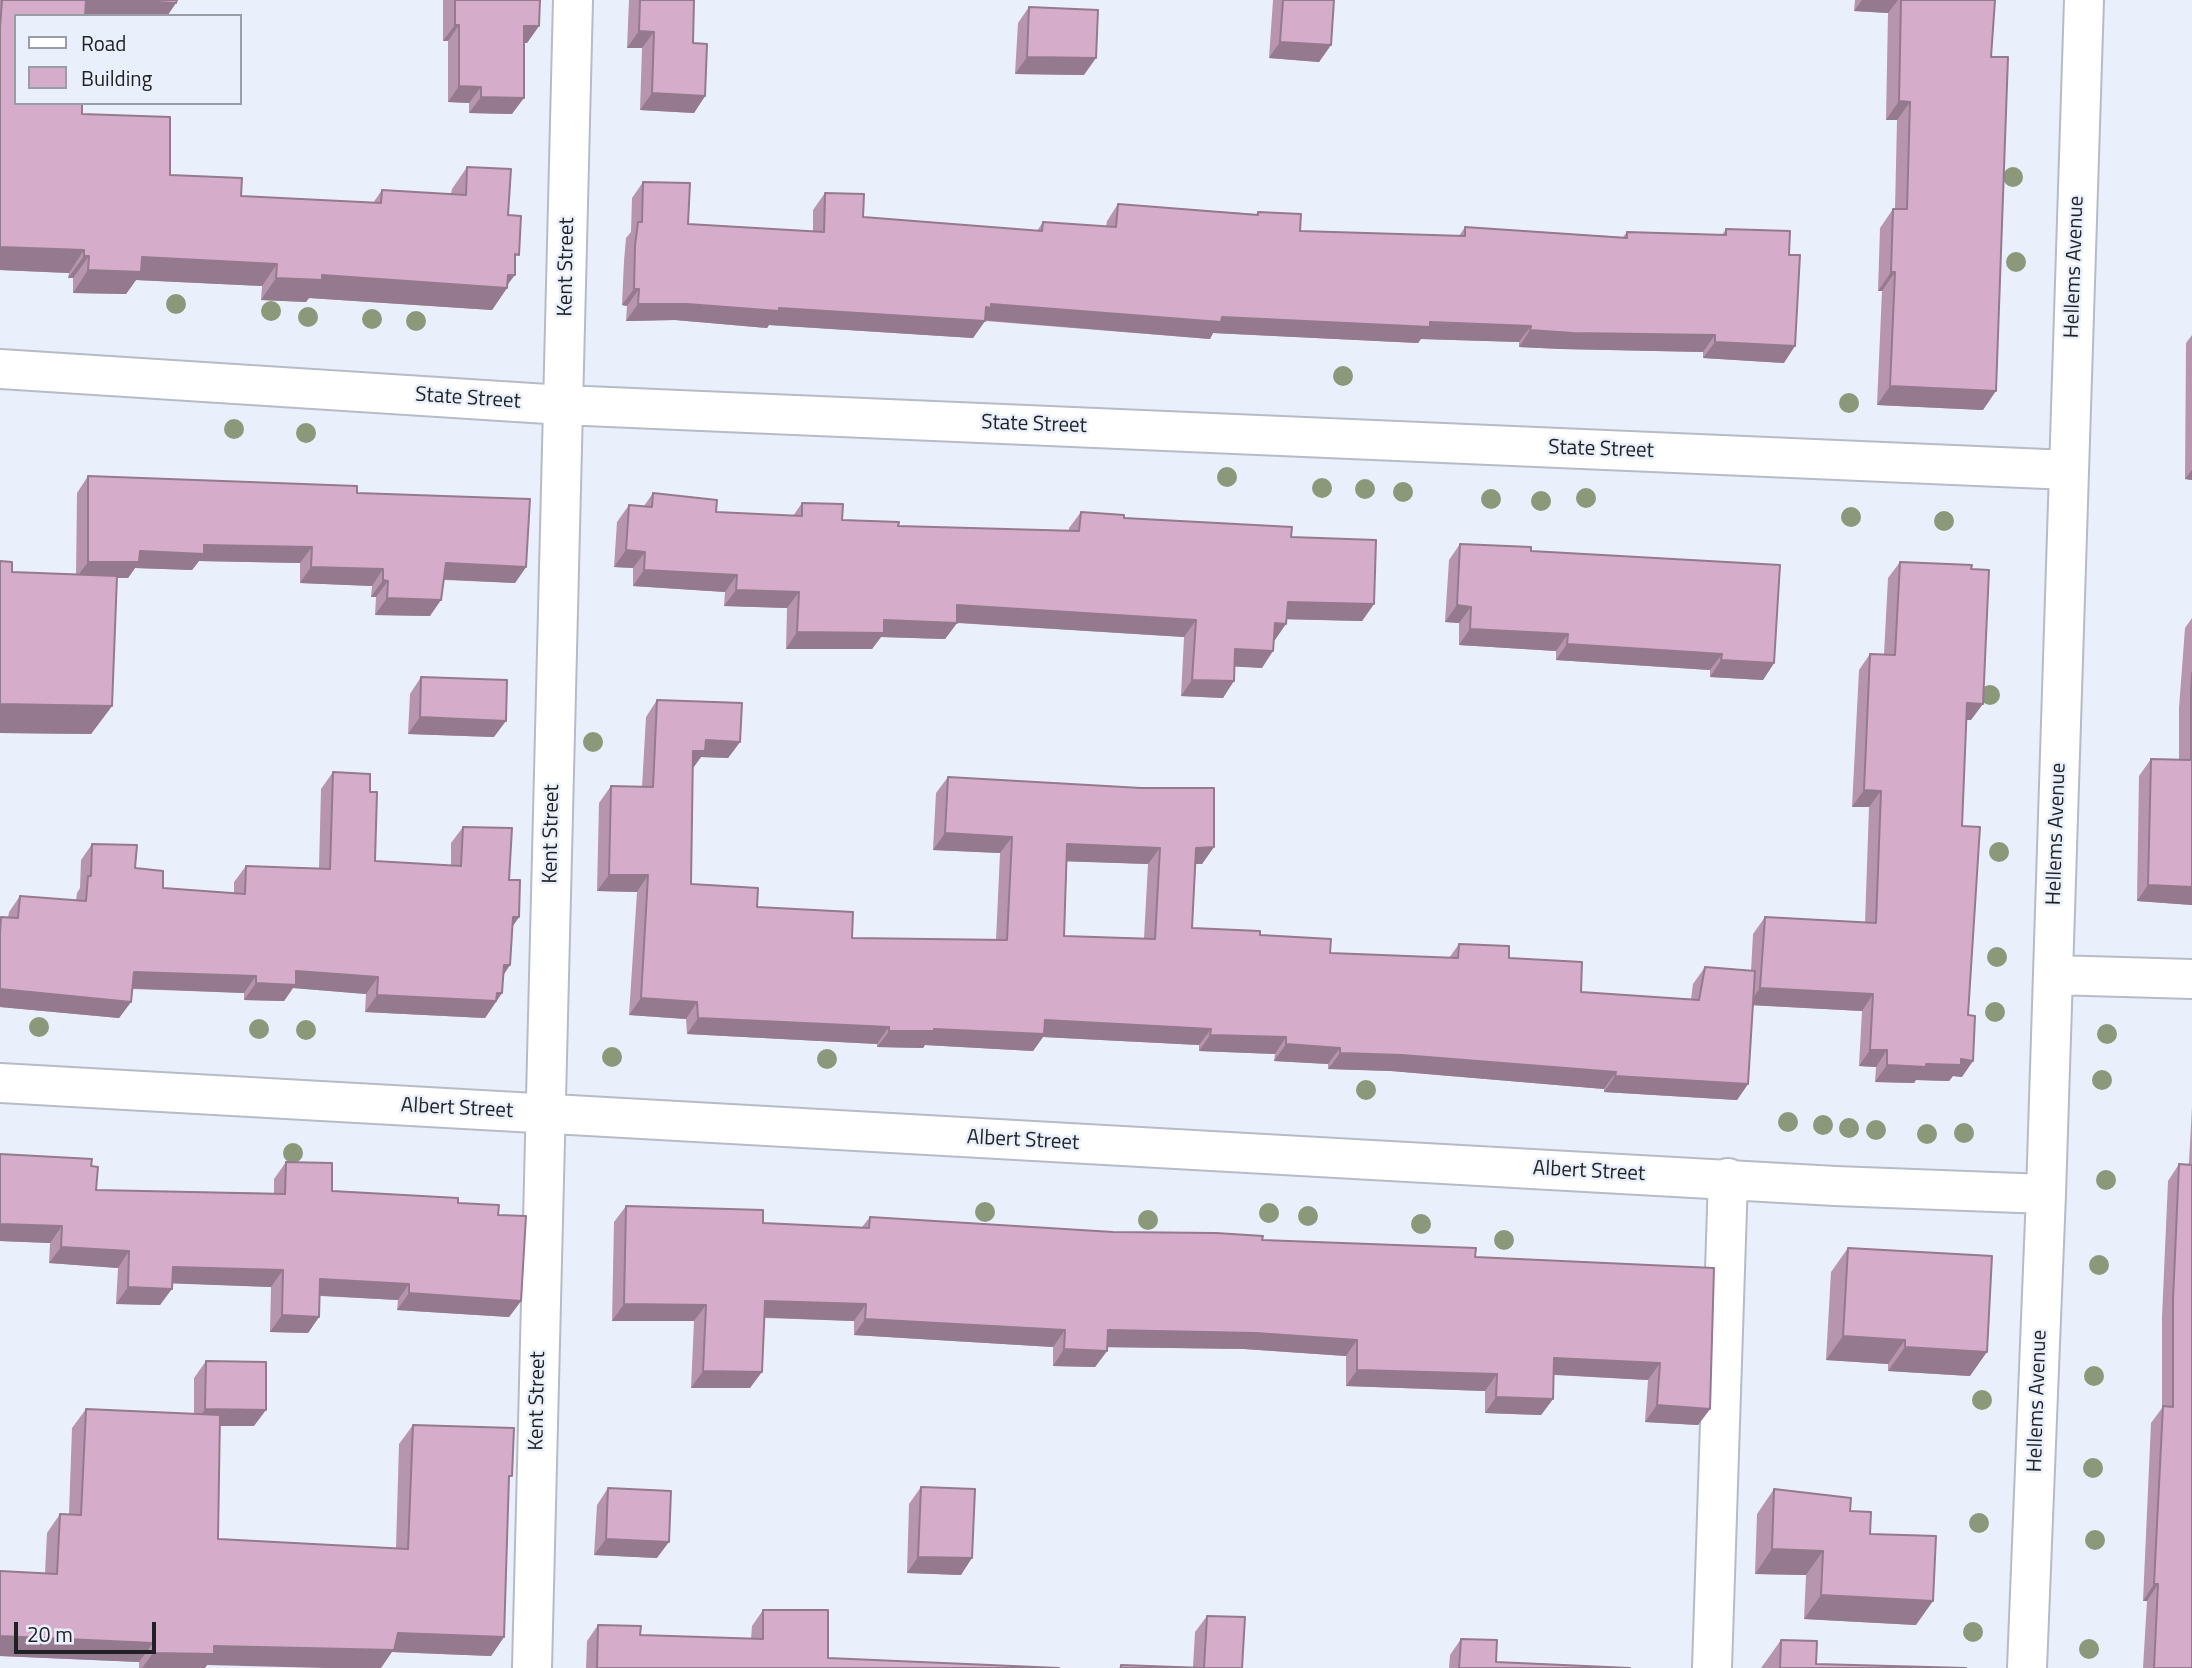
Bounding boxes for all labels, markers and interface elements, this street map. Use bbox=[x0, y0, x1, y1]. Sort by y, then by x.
legend bbox=[14, 14, 242, 105]
text: Road bbox=[81, 27, 126, 59]
text: Building bbox=[81, 62, 152, 94]
street label: Hellems Avenue bbox=[2060, 195, 2090, 339]
street label: Kent Street bbox=[554, 217, 580, 317]
street label: State Street bbox=[414, 383, 522, 415]
street label: State Street bbox=[981, 411, 1087, 439]
street label: State Street bbox=[1548, 436, 1654, 464]
street label: Hellems Avenue bbox=[2042, 762, 2072, 906]
street label: Kent Street bbox=[539, 784, 565, 884]
street label: Albert Street bbox=[400, 1093, 514, 1125]
street label: Albert Street bbox=[966, 1125, 1080, 1157]
street label: Albert Street bbox=[1532, 1156, 1646, 1188]
street label: Hellems Avenue bbox=[2023, 1329, 2053, 1473]
street label: Kent Street bbox=[525, 1351, 551, 1451]
scale bar bbox=[18, 1608, 159, 1652]
text: 20 m bbox=[27, 1618, 73, 1650]

